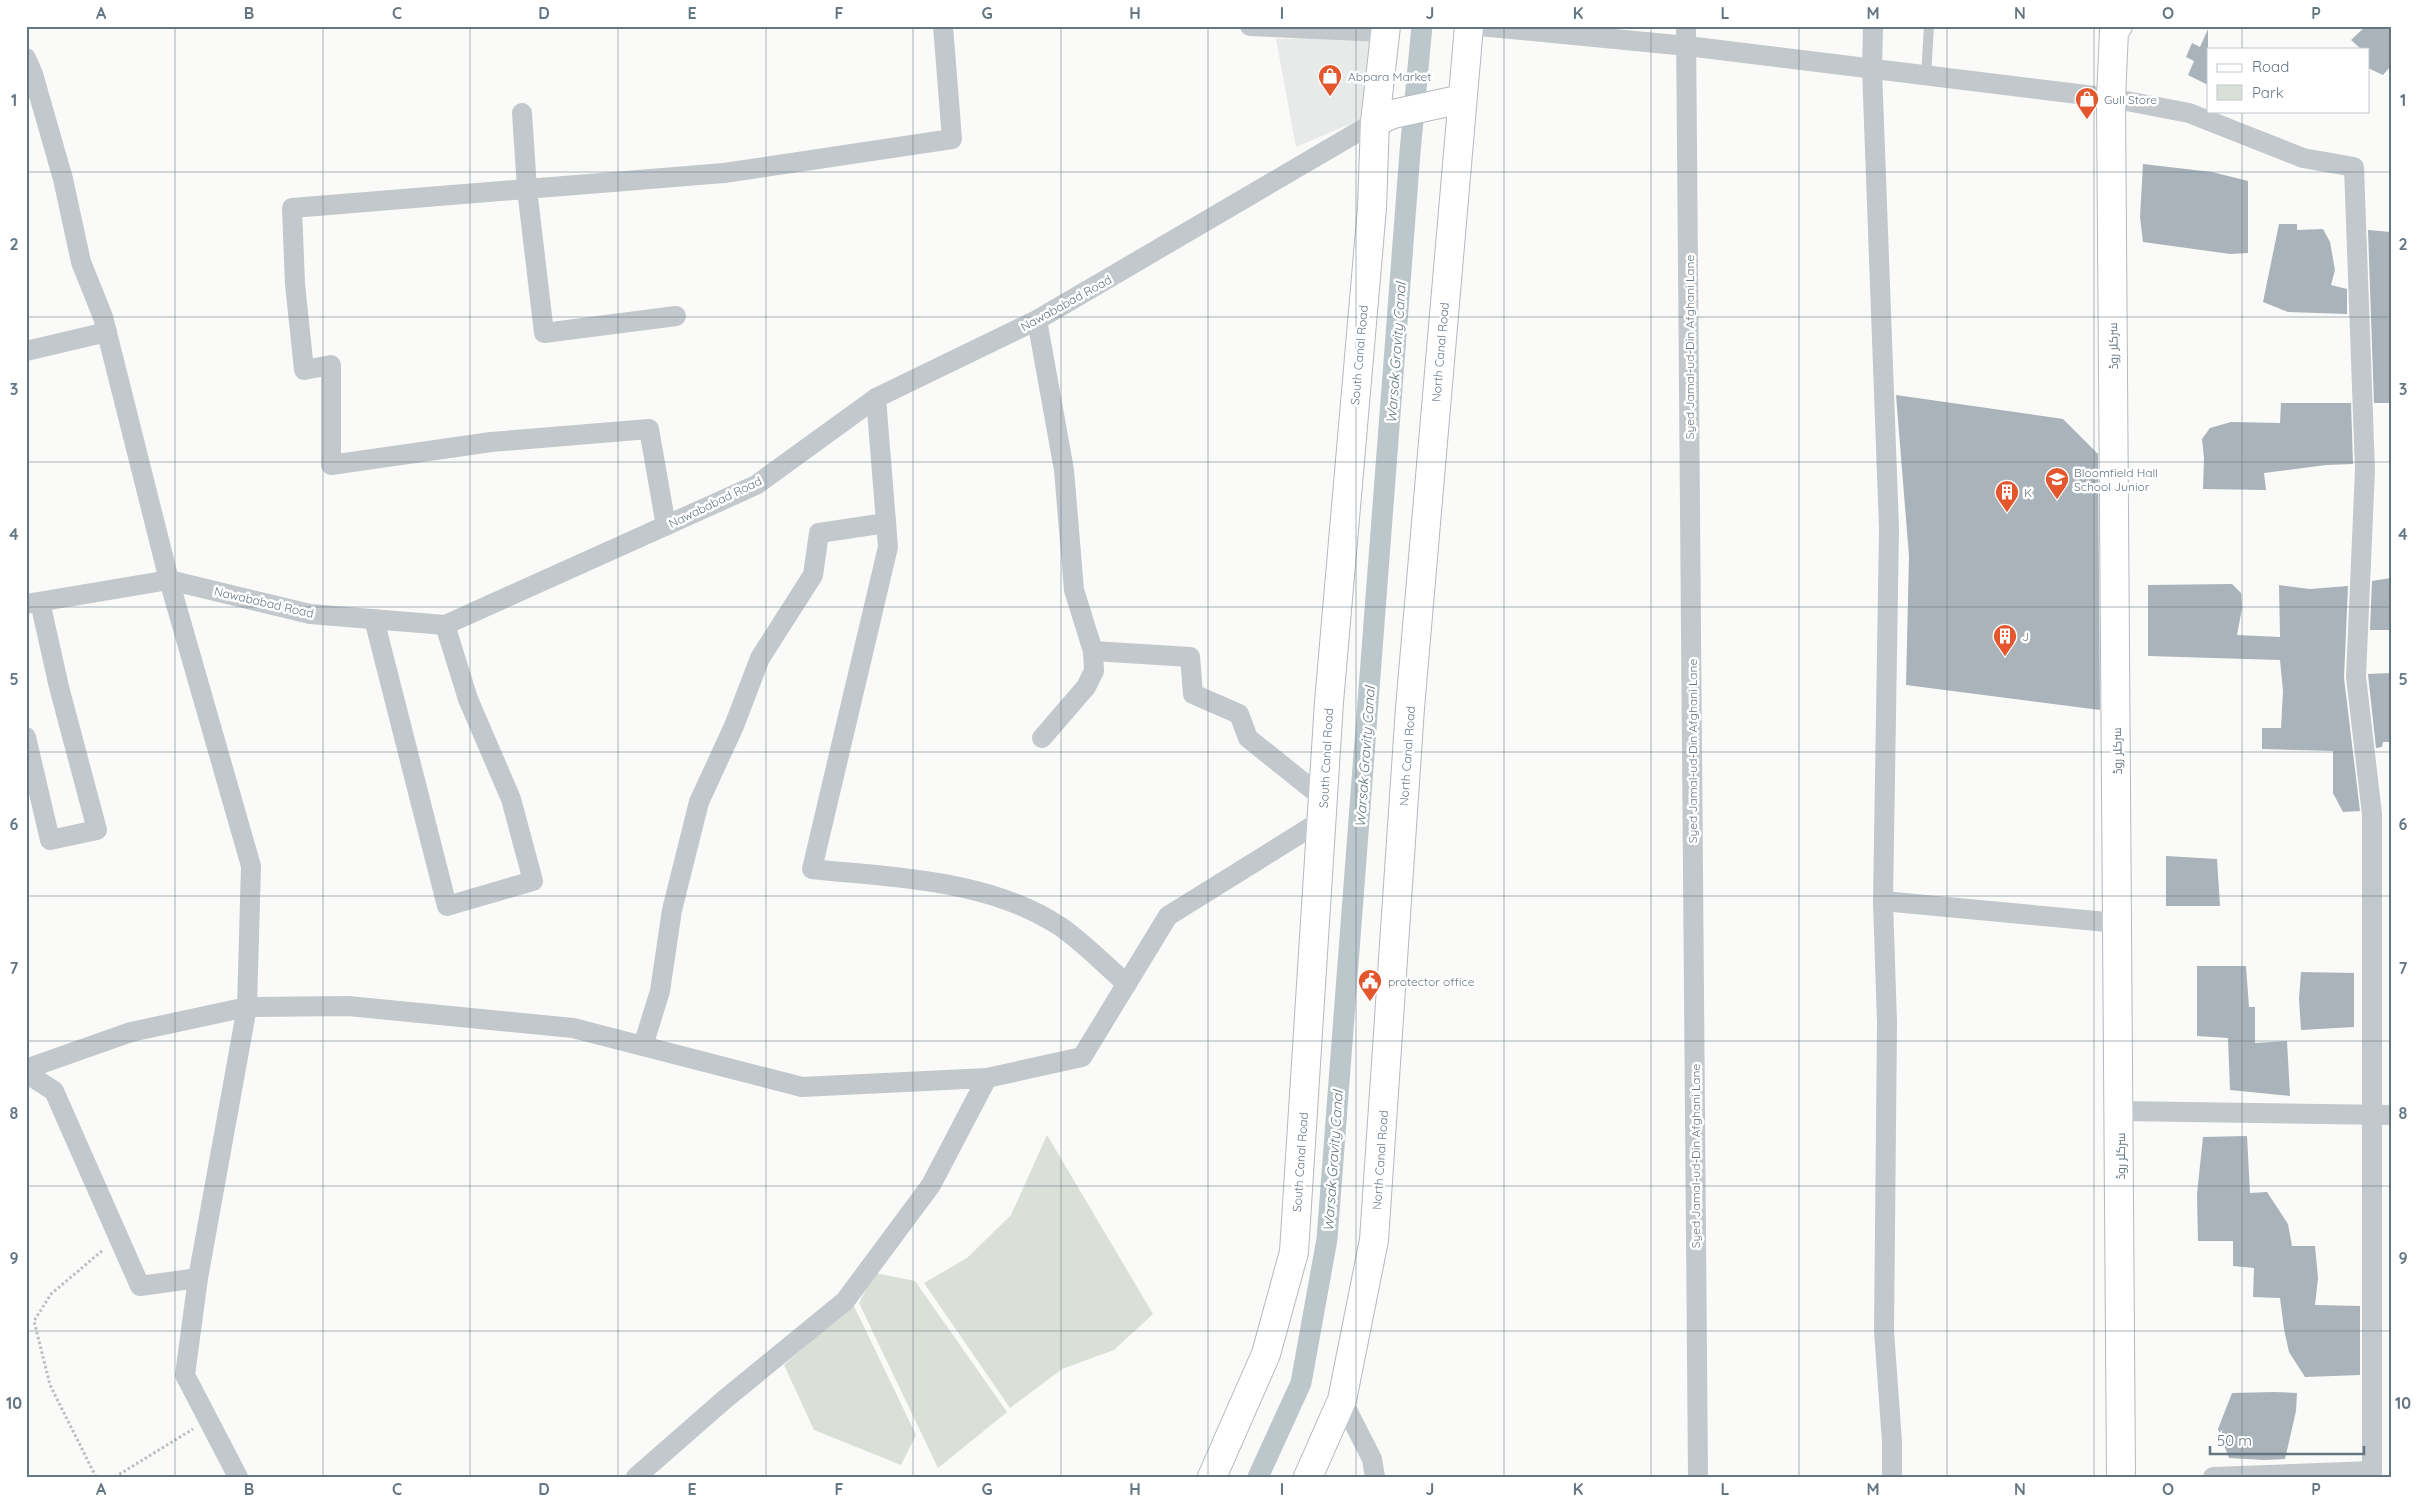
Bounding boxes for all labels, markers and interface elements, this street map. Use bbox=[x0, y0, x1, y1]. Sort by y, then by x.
text: A bbox=[96, 3, 107, 23]
text: B bbox=[244, 3, 254, 23]
text: C bbox=[392, 3, 402, 23]
text: D bbox=[538, 3, 550, 23]
text: E bbox=[687, 3, 697, 23]
text: F bbox=[835, 3, 844, 23]
text: G bbox=[981, 3, 993, 23]
text: H bbox=[1129, 3, 1141, 23]
text: I bbox=[1280, 3, 1284, 23]
text: J bbox=[1426, 3, 1434, 23]
text: K bbox=[1573, 3, 1583, 23]
text: L bbox=[1721, 3, 1730, 23]
text: M bbox=[1866, 3, 1880, 23]
text: N bbox=[2014, 3, 2026, 23]
text: O bbox=[2162, 3, 2174, 23]
text: P bbox=[2311, 3, 2321, 23]
legend bbox=[2207, 48, 2370, 112]
text: Road bbox=[2252, 57, 2289, 76]
shop icon: Abpara Market bbox=[1317, 63, 1343, 97]
place label: Abpara Market bbox=[1348, 69, 1431, 84]
text: Park bbox=[2252, 83, 2284, 102]
shop icon: Gull Store bbox=[2074, 86, 2100, 120]
text: 1 bbox=[11, 90, 17, 110]
text: 1 bbox=[2400, 90, 2406, 110]
place label: Gull Store bbox=[2104, 92, 2157, 107]
text: 2 bbox=[9, 234, 19, 254]
text: 2 bbox=[2398, 234, 2408, 254]
street label: Syed Jamal-ud-Din Afghani Lane bbox=[1682, 254, 1697, 439]
street label: Nawababad Road bbox=[1018, 272, 1114, 334]
water label: Warsak Gravity Canal bbox=[1382, 280, 1410, 424]
street label: North Canal Road bbox=[1428, 302, 1452, 402]
street label: South Canal Road bbox=[1347, 304, 1371, 406]
street label: سرکلر روڈ bbox=[2105, 322, 2121, 370]
text: 3 bbox=[10, 379, 18, 399]
text: 3 bbox=[2399, 379, 2407, 399]
place label: Bloomfield Hall School Junior bbox=[2074, 465, 2158, 494]
school or university icon: Bloomfield Hall School Junior bbox=[2044, 466, 2070, 500]
street label: Nawababad Road bbox=[666, 473, 764, 531]
building icon: K bbox=[1994, 479, 2020, 513]
place label: K bbox=[2024, 485, 2032, 500]
text: 4 bbox=[9, 524, 19, 544]
text: 4 bbox=[2398, 524, 2408, 544]
street label: Nawababad Road bbox=[213, 583, 315, 621]
building icon: J bbox=[1992, 623, 2018, 657]
place label: J bbox=[2022, 629, 2029, 644]
street label: Syed Jamal-ud-Din Afghani Lane bbox=[1685, 658, 1700, 843]
text: 5 bbox=[9, 669, 19, 689]
text: 5 bbox=[2398, 669, 2408, 689]
water label: Warsak Gravity Canal bbox=[1351, 684, 1379, 828]
street label: North Canal Road bbox=[1396, 706, 1418, 806]
street label: South Canal Road bbox=[1316, 708, 1336, 808]
street label: سرکلر روڈ bbox=[2109, 727, 2125, 775]
text: 6 bbox=[10, 814, 19, 834]
text: 6 bbox=[2399, 814, 2408, 834]
text: 7 bbox=[10, 958, 19, 978]
text: 7 bbox=[2399, 958, 2408, 978]
public building icon: protector office bbox=[1357, 968, 1383, 1002]
place label: protector office bbox=[1388, 974, 1475, 989]
street label: Syed Jamal-ud-Din Afghani Lane bbox=[1688, 1063, 1703, 1248]
water label: Warsak Gravity Canal bbox=[1319, 1088, 1347, 1232]
text: 8 bbox=[10, 1103, 19, 1123]
text: 8 bbox=[2399, 1103, 2408, 1123]
street label: North Canal Road bbox=[1369, 1110, 1391, 1210]
street label: South Canal Road bbox=[1289, 1112, 1311, 1212]
street label: سرکلر روڈ bbox=[2113, 1133, 2128, 1179]
text: 9 bbox=[9, 1248, 19, 1268]
text: 9 bbox=[2398, 1248, 2408, 1268]
text: 10 bbox=[6, 1393, 22, 1413]
text: 10 bbox=[2395, 1393, 2411, 1413]
scale bar bbox=[2210, 1423, 2363, 1455]
text: 50 m bbox=[2217, 1431, 2252, 1450]
text: A bbox=[96, 1479, 107, 1499]
text: B bbox=[244, 1479, 254, 1499]
text: C bbox=[392, 1479, 402, 1499]
text: D bbox=[538, 1479, 550, 1499]
text: E bbox=[687, 1479, 697, 1499]
text: F bbox=[835, 1479, 844, 1499]
text: G bbox=[981, 1479, 993, 1499]
text: H bbox=[1129, 1479, 1141, 1499]
text: I bbox=[1280, 1479, 1284, 1499]
text: J bbox=[1426, 1479, 1434, 1499]
text: K bbox=[1573, 1479, 1583, 1499]
text: L bbox=[1721, 1479, 1730, 1499]
text: M bbox=[1866, 1479, 1880, 1499]
text: N bbox=[2014, 1479, 2026, 1499]
text: O bbox=[2162, 1479, 2174, 1499]
text: P bbox=[2311, 1479, 2321, 1499]

